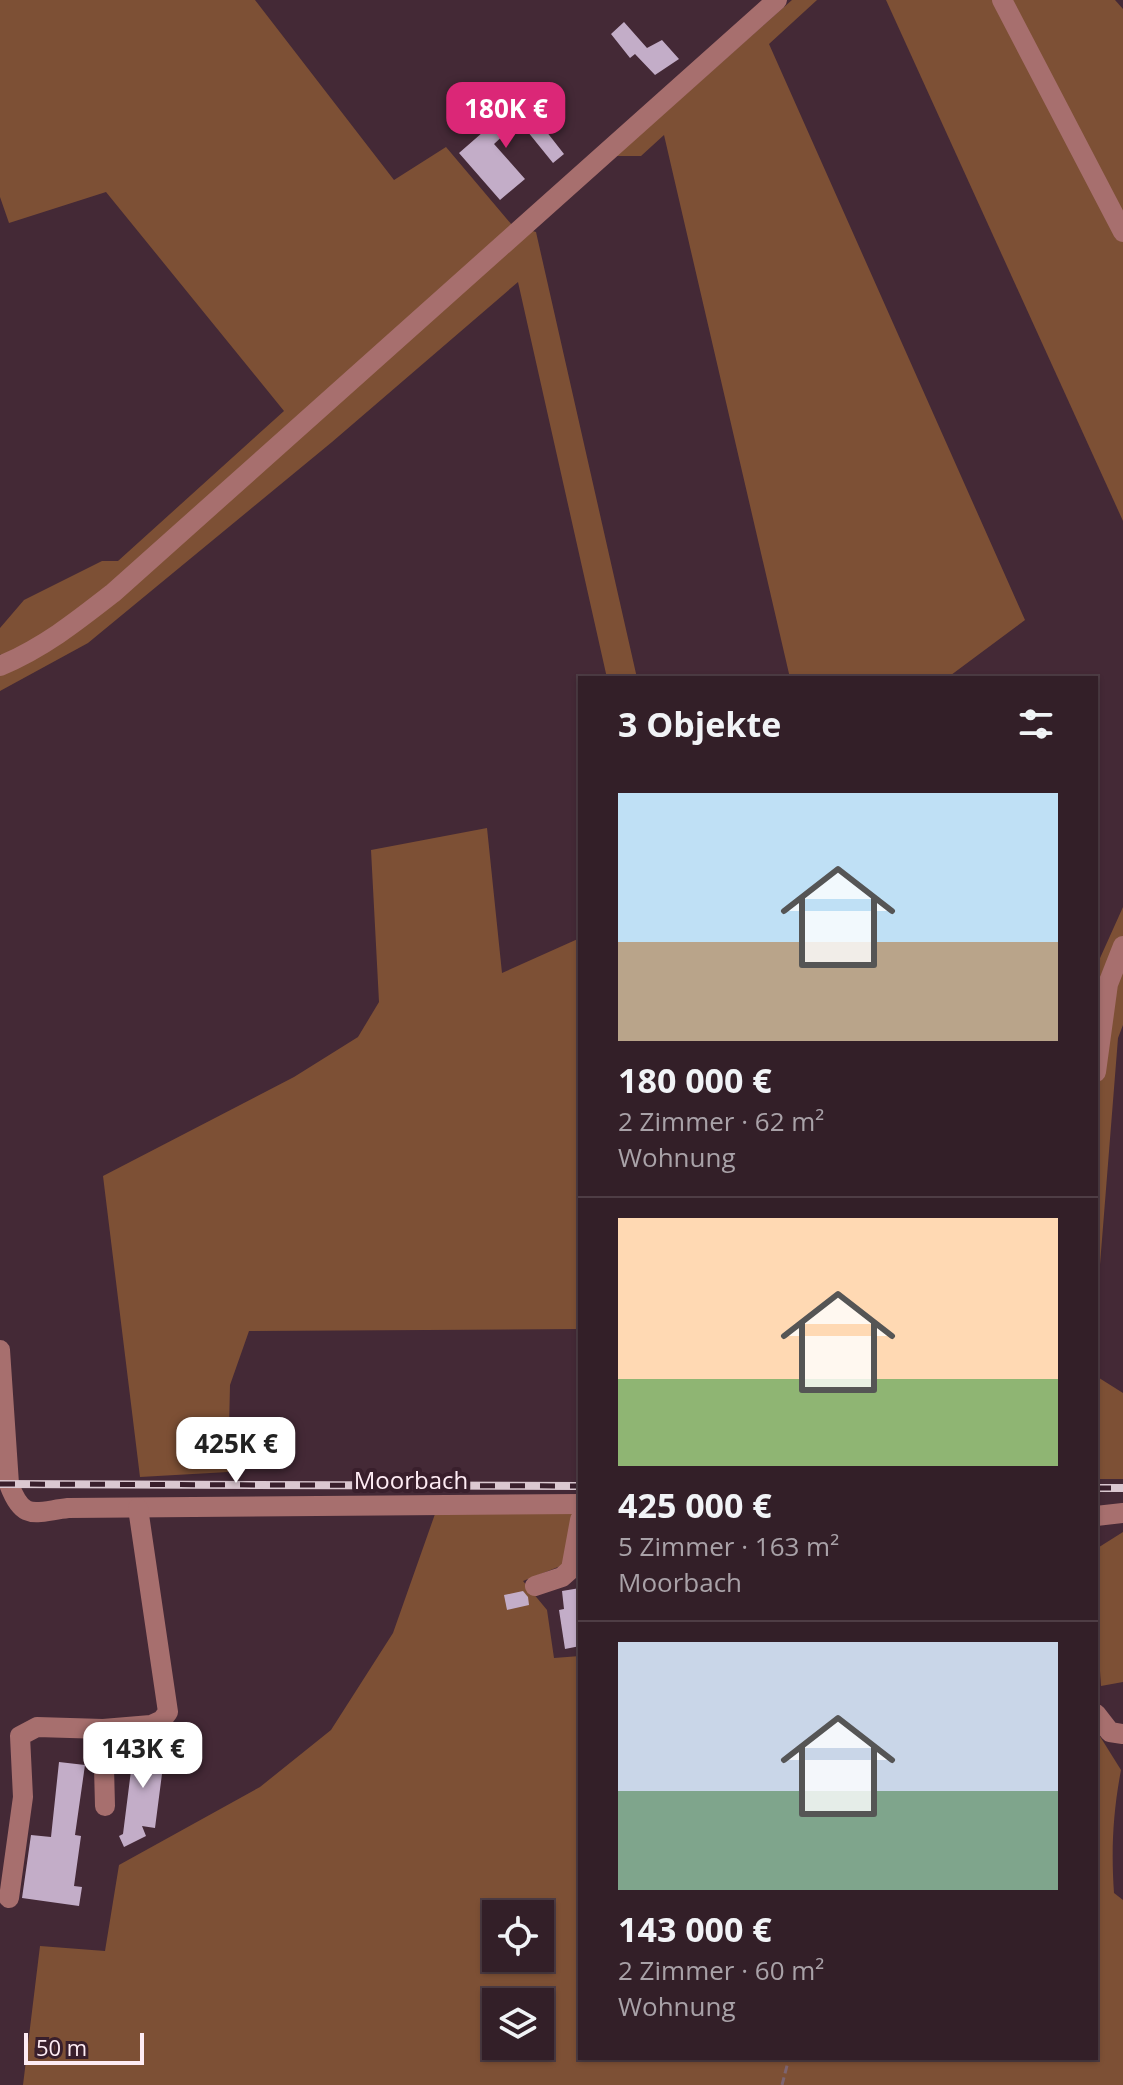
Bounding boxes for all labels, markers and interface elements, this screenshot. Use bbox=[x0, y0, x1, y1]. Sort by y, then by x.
pin: 180K € bbox=[441, 82, 571, 150]
text: 180K € bbox=[464, 90, 548, 126]
text: 3 Objekte bbox=[618, 701, 781, 747]
icon: filters bbox=[1014, 702, 1058, 746]
icon: home bbox=[766, 845, 910, 989]
text: 180 000 € bbox=[618, 1057, 772, 1103]
text: 2 Zimmer · 62 m² bbox=[618, 1103, 824, 1139]
text: Wohnung bbox=[618, 1139, 736, 1175]
icon: home bbox=[766, 1270, 910, 1414]
pin: 425K € bbox=[171, 1417, 301, 1485]
text: 425K € bbox=[194, 1425, 278, 1461]
street label: Moorbach bbox=[354, 1463, 468, 1496]
text: 425 000 € bbox=[618, 1482, 772, 1528]
text: 5 Zimmer · 163 m² bbox=[618, 1528, 839, 1564]
text: Moorbach bbox=[618, 1564, 742, 1600]
icon: home bbox=[766, 1694, 910, 1838]
pin: 143K € bbox=[78, 1722, 208, 1790]
text: 143K € bbox=[101, 1730, 185, 1766]
map controls bbox=[482, 1900, 554, 2060]
button: locate bbox=[482, 1900, 554, 1972]
text: 143 000 € bbox=[618, 1906, 772, 1952]
text: 2 Zimmer · 60 m² bbox=[618, 1952, 824, 1988]
button: layers bbox=[482, 1988, 554, 2060]
text: Wohnung bbox=[618, 1988, 736, 2024]
scale bar bbox=[24, 2029, 144, 2065]
text: 50 m bbox=[36, 2032, 87, 2062]

